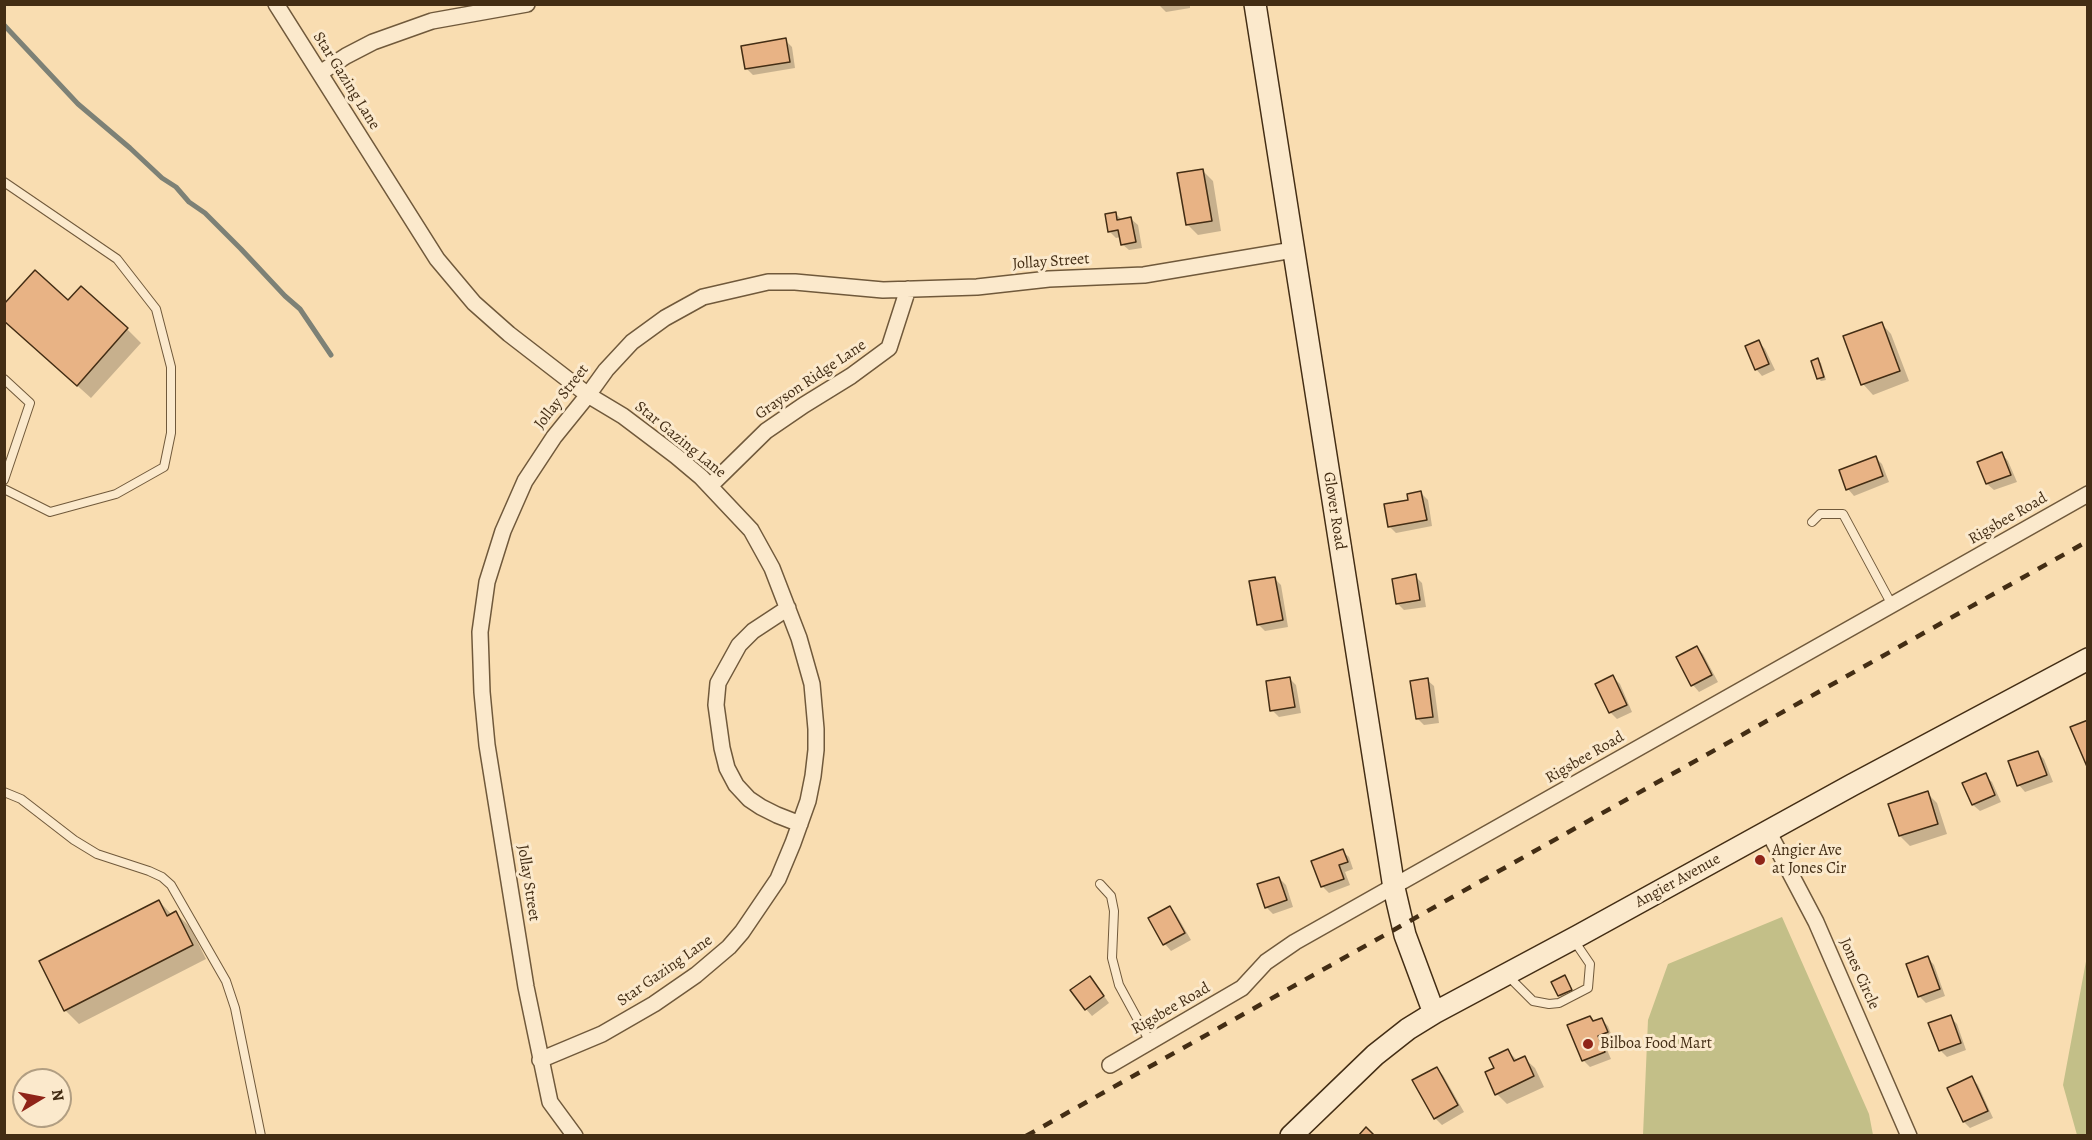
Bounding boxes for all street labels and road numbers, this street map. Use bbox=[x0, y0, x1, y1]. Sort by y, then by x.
street label: Star Gazing Lane bbox=[308, 29, 384, 133]
street label: Jollay Street bbox=[1012, 250, 1090, 274]
street label: Grayson Ridge Lane bbox=[752, 336, 870, 424]
street label: Jollay Street bbox=[531, 361, 593, 433]
street label: Star Gazing Lane bbox=[631, 397, 729, 483]
street label: Glover Road bbox=[1318, 471, 1350, 551]
street label: Rigsbee Road bbox=[1965, 489, 2051, 549]
street label: Rigsbee Road bbox=[1542, 728, 1628, 788]
street label: Jollay Street bbox=[512, 843, 544, 923]
street label: Angier Avenue bbox=[1632, 850, 1724, 912]
street label: Star Gazing Lane bbox=[614, 931, 716, 1011]
street label: Jones Circle bbox=[1835, 935, 1883, 1013]
street label: Rigsbee Road bbox=[1128, 979, 1214, 1039]

